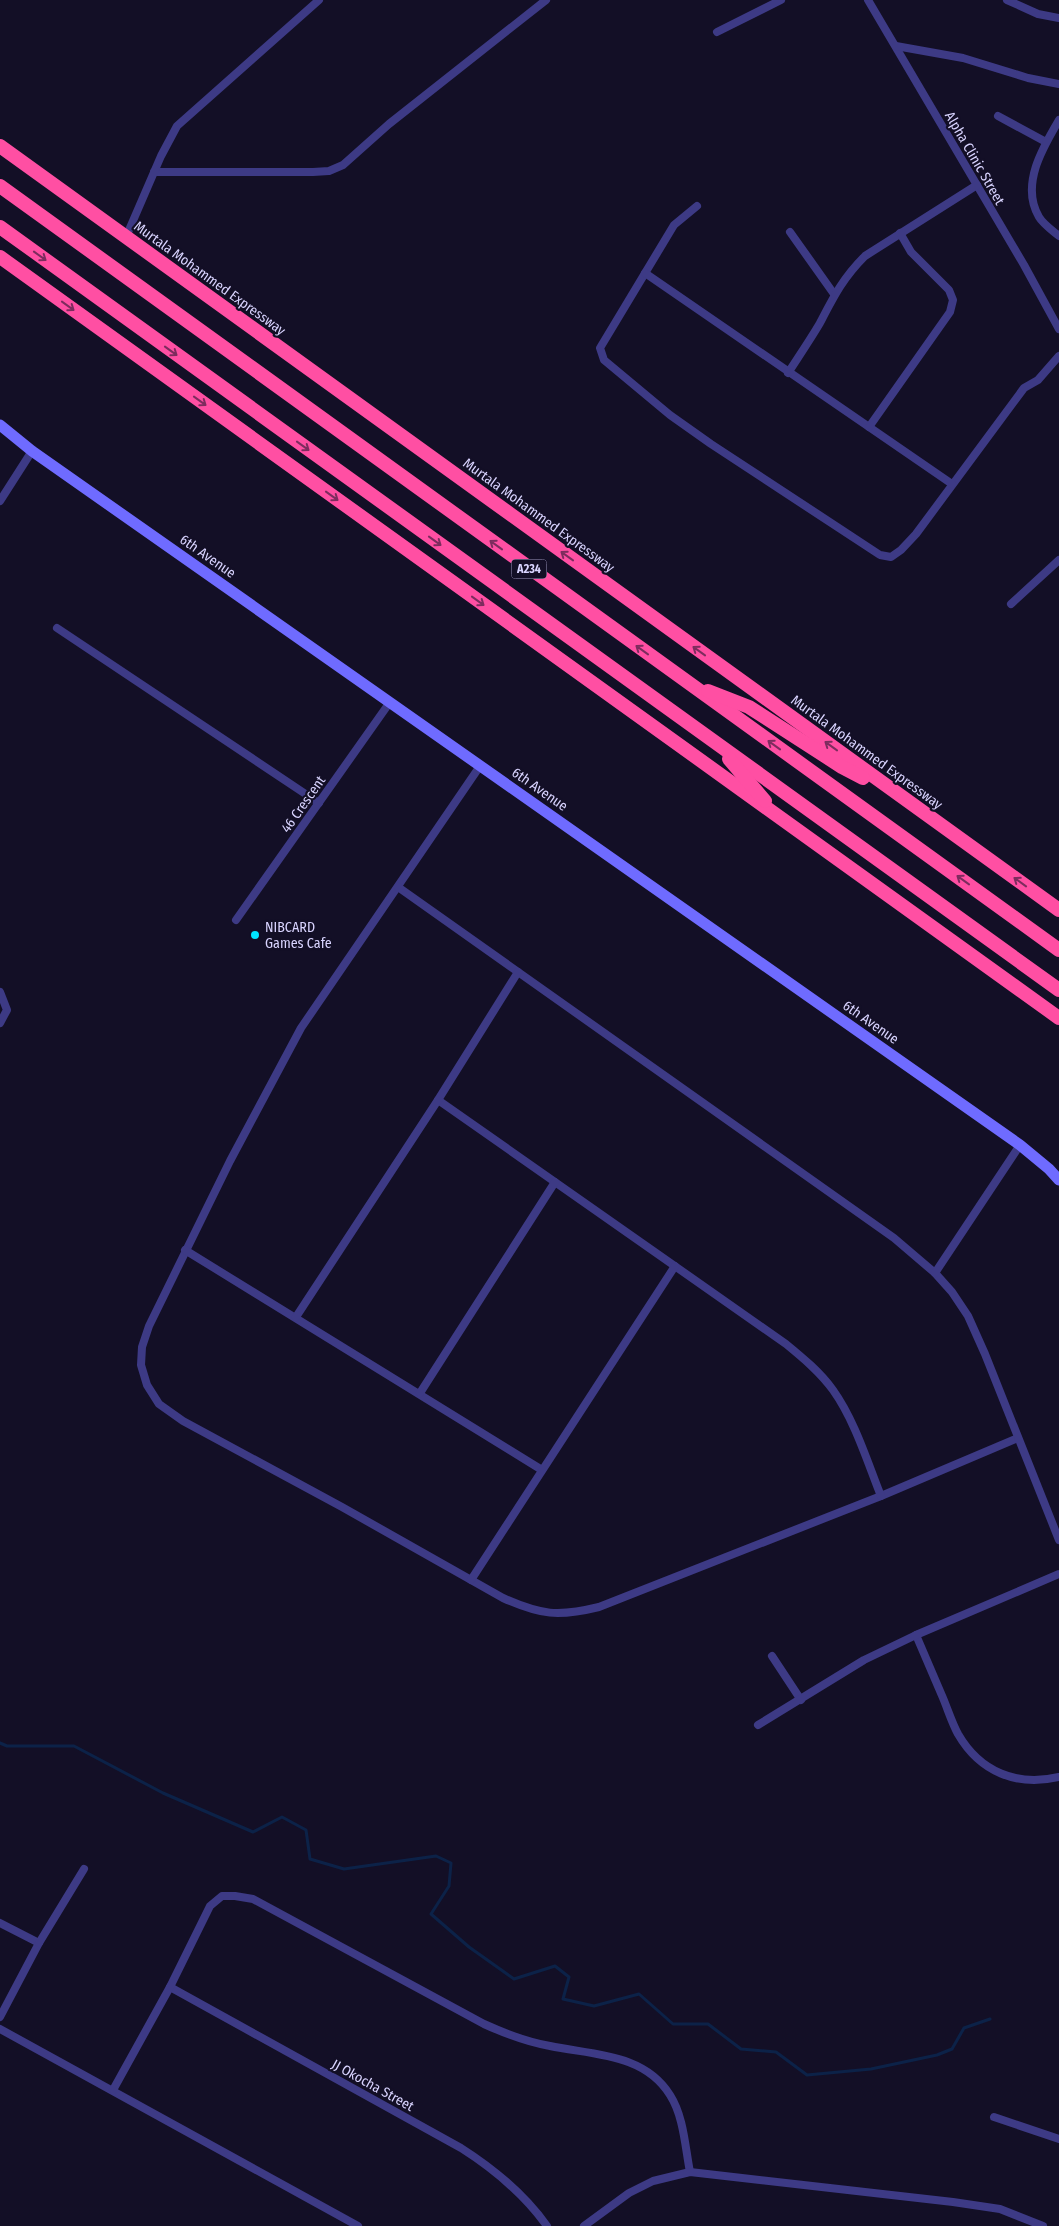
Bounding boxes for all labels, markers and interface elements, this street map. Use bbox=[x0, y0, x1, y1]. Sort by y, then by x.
street label: Alpha Clinic Street bbox=[941, 109, 1008, 208]
street label: Murtala Mohammed Expressway bbox=[131, 218, 289, 340]
one-way arrow bbox=[32, 251, 46, 261]
one-way arrow bbox=[61, 301, 75, 311]
one-way arrow bbox=[164, 346, 178, 356]
one-way arrow bbox=[193, 396, 207, 406]
one-way arrow bbox=[296, 441, 310, 451]
street label: Murtala Mohammed Expressway bbox=[460, 455, 618, 577]
one-way arrow bbox=[325, 491, 339, 501]
street label: 6th Avenue bbox=[177, 531, 239, 582]
one-way arrow bbox=[428, 536, 442, 546]
one-way arrow bbox=[490, 539, 503, 550]
one-way arrow bbox=[560, 551, 574, 561]
road number: A234 bbox=[512, 560, 546, 578]
one-way arrow bbox=[471, 596, 485, 606]
one-way arrow bbox=[635, 645, 649, 655]
one-way arrow bbox=[692, 646, 706, 656]
street label: Murtala Mohammed Expressway bbox=[788, 692, 946, 814]
one-way arrow bbox=[767, 740, 781, 750]
one-way arrow bbox=[824, 741, 838, 751]
street label: 6th Avenue bbox=[509, 764, 571, 815]
street label: 46 Crescent bbox=[278, 772, 330, 836]
one-way arrow bbox=[956, 875, 970, 886]
one-way arrow bbox=[1013, 877, 1027, 887]
place label: NIBCARD Games Cafe bbox=[265, 919, 332, 952]
marker: NIBCARD Games Cafe bbox=[249, 929, 261, 941]
street label: 6th Avenue bbox=[840, 997, 902, 1048]
street label: JJ Okocha Street bbox=[329, 2056, 417, 2115]

